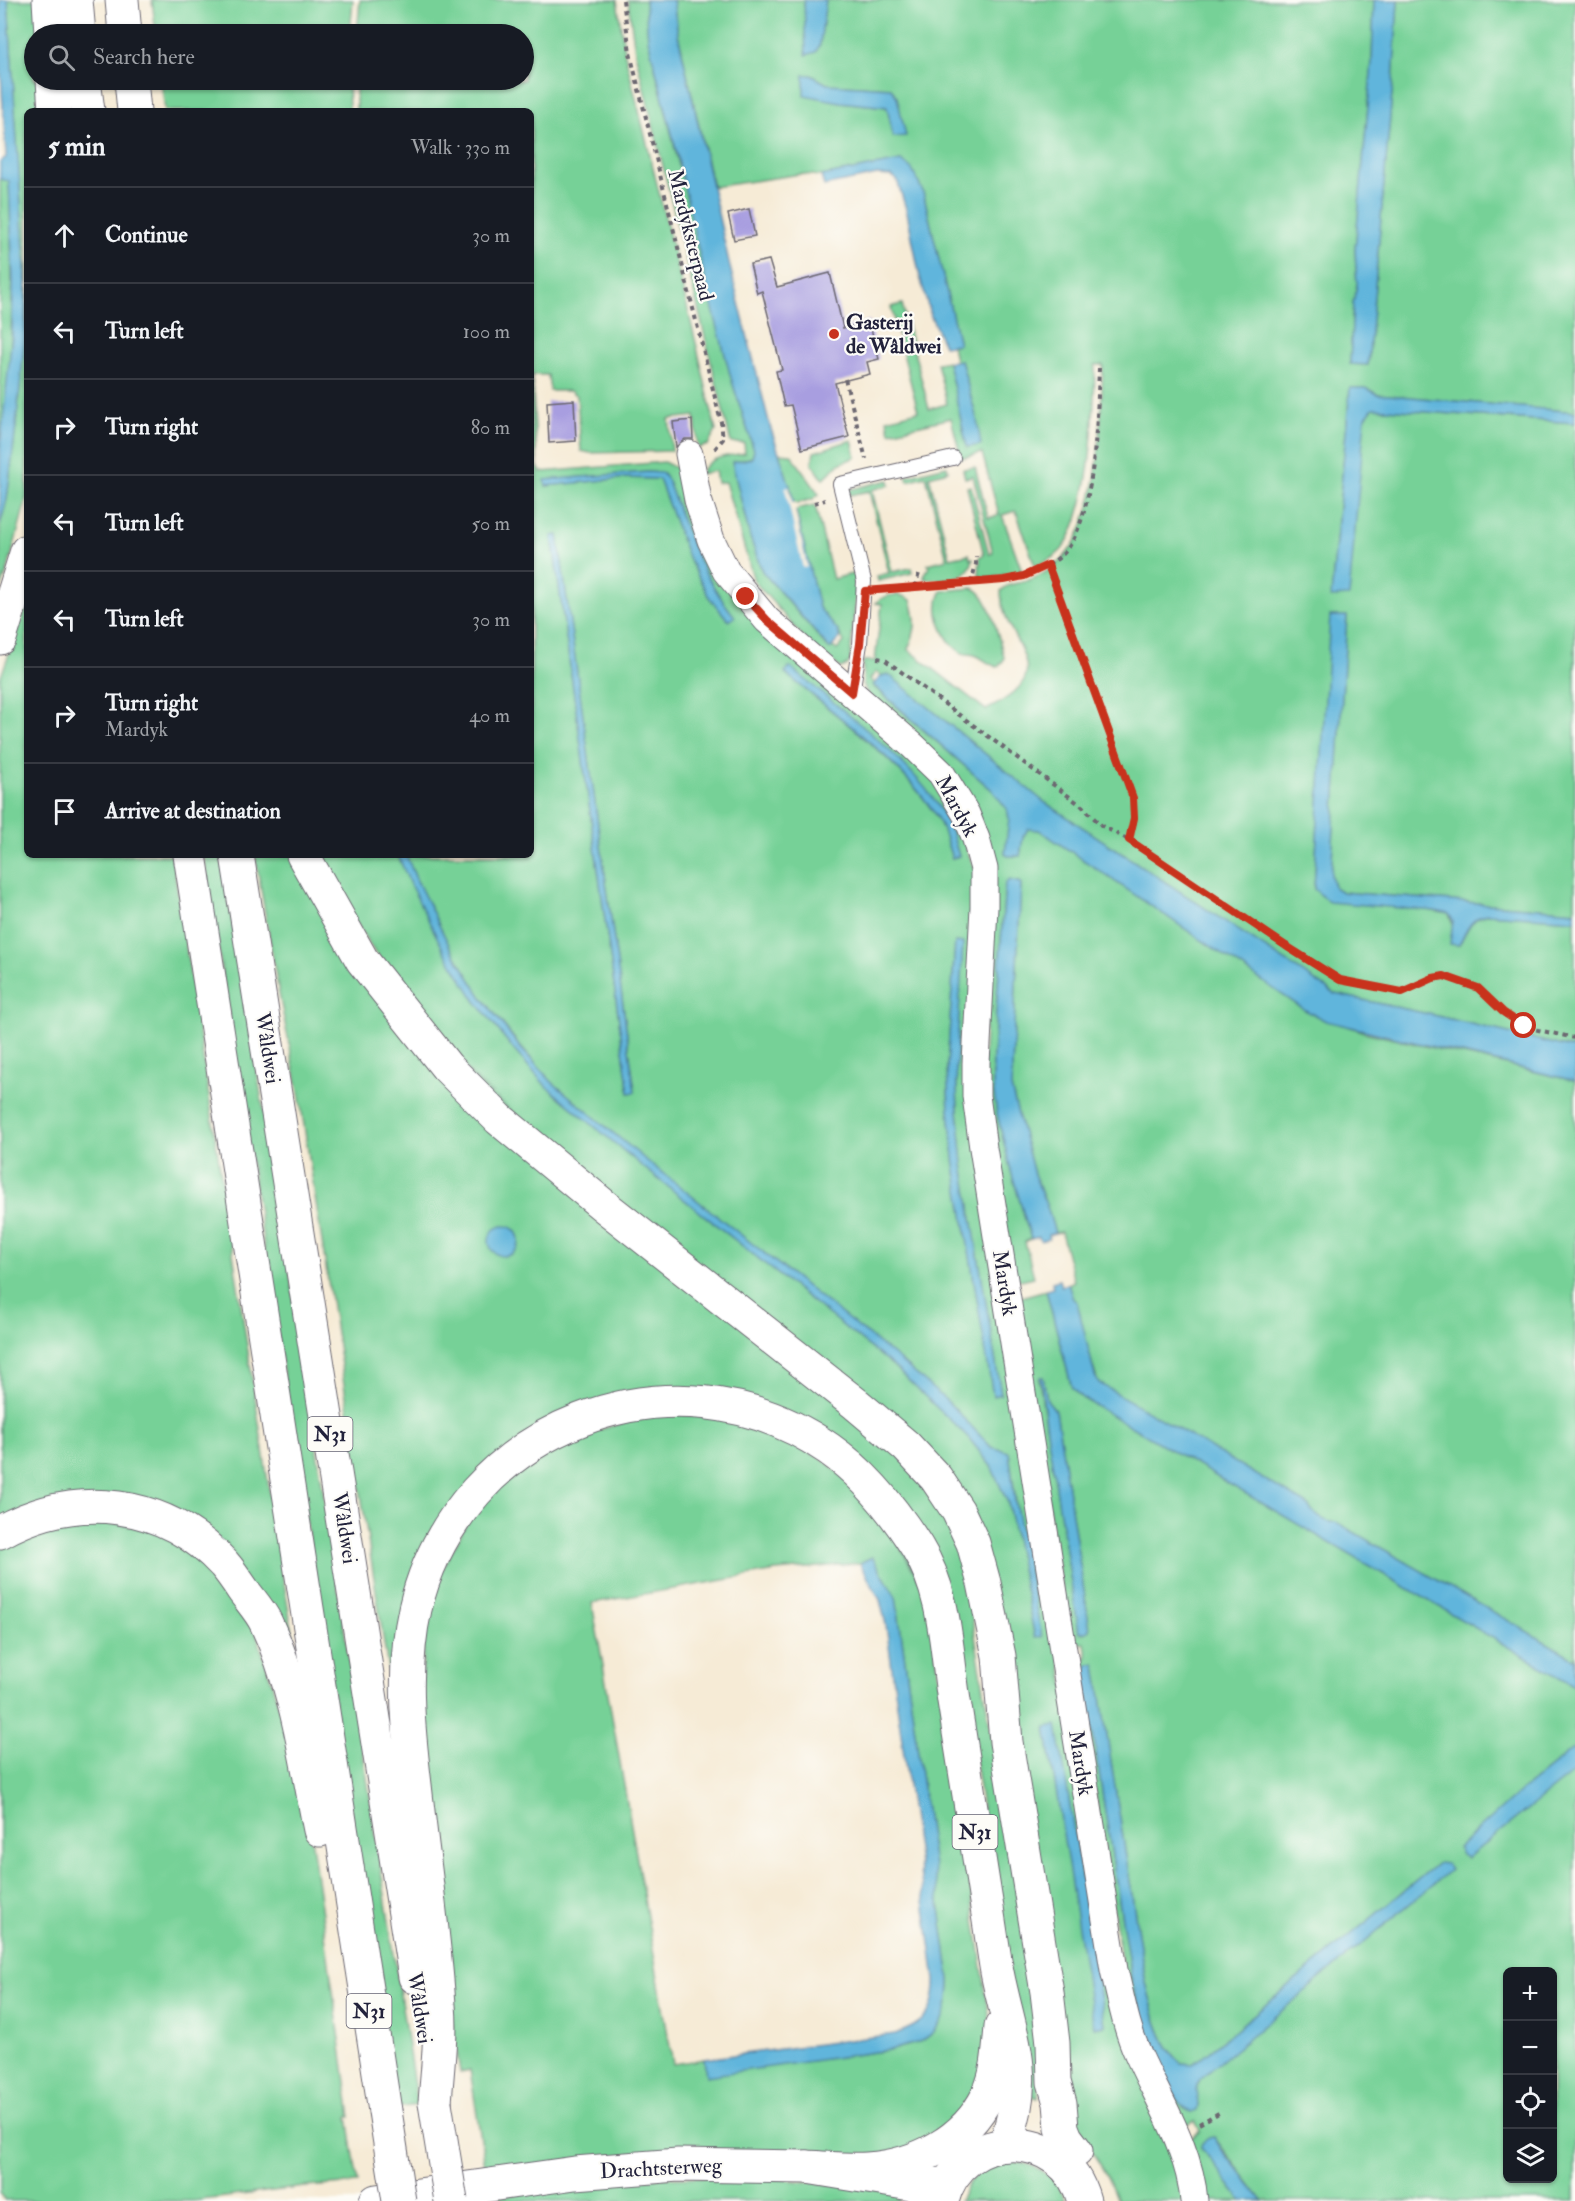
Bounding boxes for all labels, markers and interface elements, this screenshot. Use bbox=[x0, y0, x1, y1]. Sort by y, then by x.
search box bbox=[24, 24, 534, 90]
icon: search bbox=[45, 41, 78, 74]
text: Search here bbox=[93, 43, 195, 71]
text: 5 min bbox=[48, 131, 105, 163]
text: Walk · 330 m bbox=[411, 135, 510, 160]
street label: Mardyksterpaad bbox=[661, 166, 720, 304]
icon: ahead bbox=[48, 219, 81, 252]
text: Continue bbox=[105, 221, 188, 249]
text: 30 m bbox=[472, 223, 510, 248]
place label: Gasterij de Wâldwei bbox=[846, 309, 942, 360]
icon: left bbox=[48, 315, 81, 348]
text: Turn left bbox=[105, 317, 184, 345]
text: 100 m bbox=[463, 319, 510, 344]
marker: Gasterij de Wâldwei bbox=[827, 327, 841, 341]
icon: right bbox=[48, 411, 81, 444]
text: Turn right bbox=[105, 413, 198, 441]
text: 80 m bbox=[471, 415, 510, 440]
icon: left bbox=[48, 507, 81, 540]
text: Turn left bbox=[105, 509, 184, 537]
text: 50 m bbox=[471, 511, 510, 536]
route end bbox=[732, 583, 758, 609]
icon: left bbox=[48, 603, 81, 636]
text: Turn left bbox=[105, 605, 184, 633]
text: 30 m bbox=[472, 607, 510, 632]
text: Turn right bbox=[105, 689, 198, 717]
icon: right bbox=[48, 699, 81, 732]
text: 40 m bbox=[469, 703, 510, 728]
text: Mardyk bbox=[105, 717, 168, 742]
street label: Mardyk bbox=[929, 771, 984, 842]
icon: arrive bbox=[48, 795, 81, 828]
text: Arrive at destination bbox=[105, 797, 281, 825]
street label: Wâldwei bbox=[248, 1009, 287, 1086]
route start bbox=[1510, 1012, 1536, 1038]
street label: Mardyk bbox=[986, 1248, 1023, 1318]
road number: N31 bbox=[308, 1417, 352, 1451]
street label: Wâldwei bbox=[325, 1489, 364, 1566]
street label: Mardyk bbox=[1062, 1728, 1099, 1798]
road number: N31 bbox=[952, 1815, 998, 1849]
map controls bbox=[1503, 1967, 1557, 2183]
button: + bbox=[1503, 1967, 1557, 2021]
street label: Wâldwei bbox=[400, 1969, 439, 2046]
road number: N31 bbox=[346, 1994, 392, 2028]
button: − bbox=[1503, 2021, 1557, 2075]
button: locate bbox=[1503, 2075, 1557, 2129]
button: layers bbox=[1503, 2129, 1557, 2183]
street label: Drachtsterweg bbox=[599, 2152, 723, 2185]

